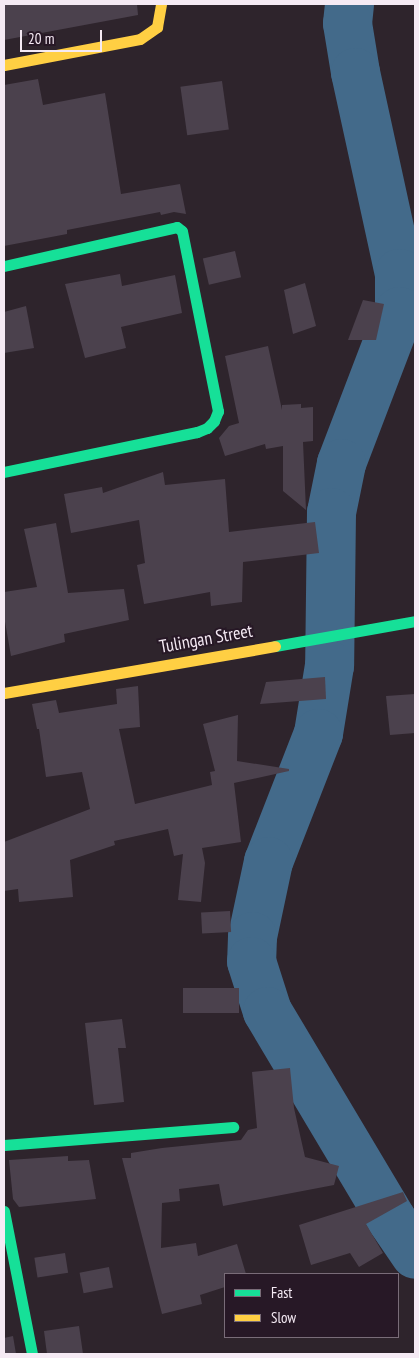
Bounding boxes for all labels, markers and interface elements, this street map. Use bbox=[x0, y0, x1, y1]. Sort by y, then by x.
scale bar bbox=[22, 20, 105, 52]
text: 20 m bbox=[28, 29, 54, 48]
street label: Tulingan Street bbox=[158, 620, 254, 658]
legend bbox=[224, 1273, 399, 1338]
text: Fast bbox=[271, 1283, 292, 1302]
text: Slow bbox=[271, 1308, 296, 1327]

